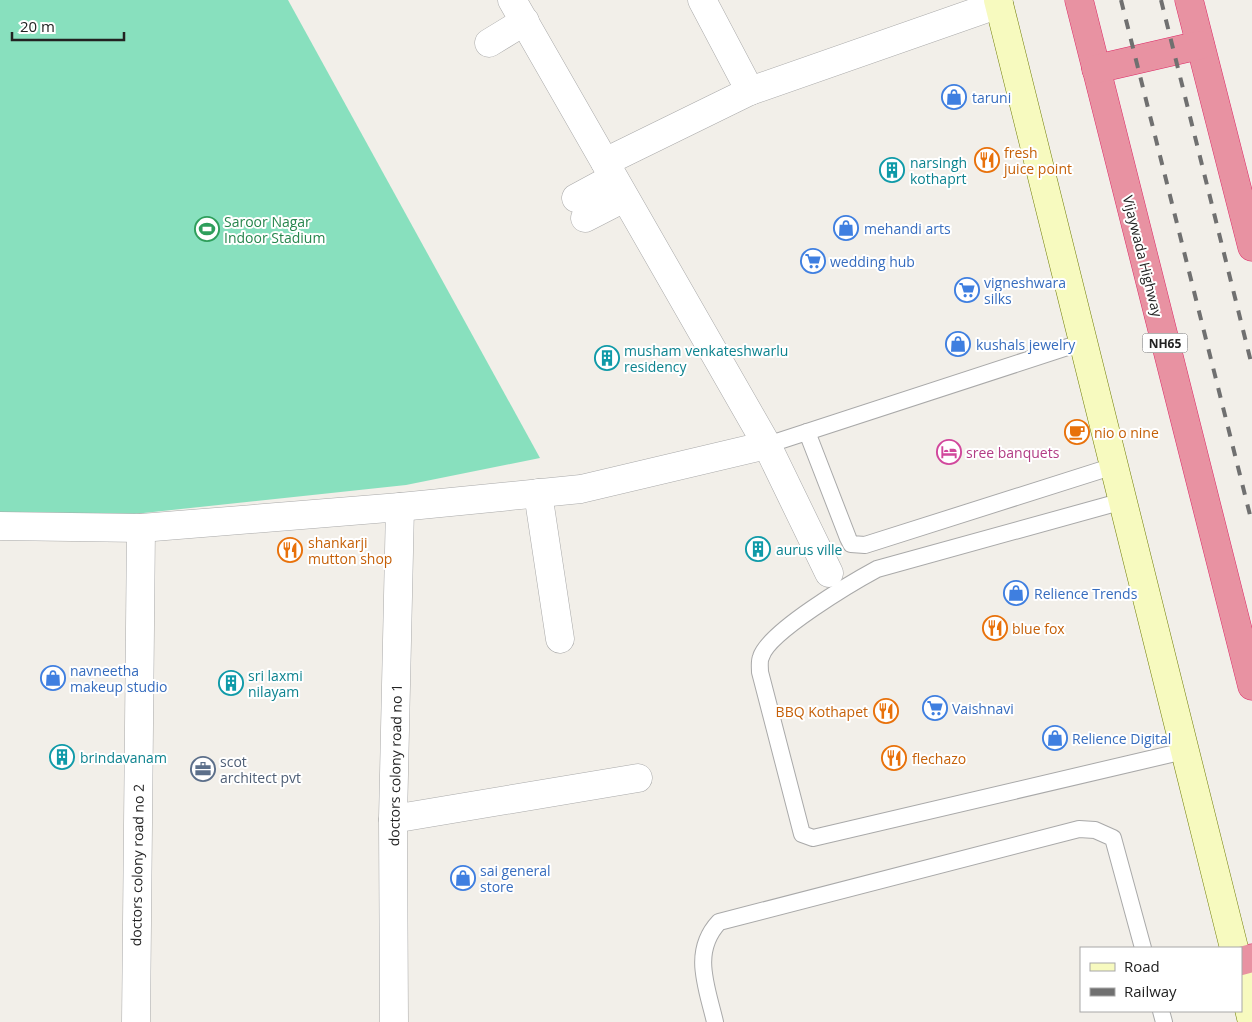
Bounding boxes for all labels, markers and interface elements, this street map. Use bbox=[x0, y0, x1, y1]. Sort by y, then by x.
scale bar bbox=[12, 10, 125, 42]
text: 20 m bbox=[20, 16, 55, 36]
shop icon: taruni bbox=[941, 84, 967, 110]
place label: taruni bbox=[972, 88, 1011, 107]
place label: fresh juice point bbox=[1003, 143, 1072, 178]
restaurant icon: fresh juice point bbox=[974, 147, 1000, 173]
place label: narsingh kothaprt bbox=[910, 153, 967, 188]
building icon: narsingh kothaprt bbox=[879, 157, 905, 183]
street label: Vijaywada Highway bbox=[1119, 193, 1168, 320]
place label: Saroor Nagar Indoor Stadium bbox=[224, 212, 325, 247]
shop icon: mehandi arts bbox=[833, 215, 859, 241]
sports icon: Saroor Nagar Indoor Stadium bbox=[194, 216, 220, 242]
place label: mehandi arts bbox=[864, 219, 951, 238]
supermarket icon: wedding hub bbox=[800, 248, 826, 274]
place label: wedding hub bbox=[830, 252, 915, 271]
place label: vigneshwara silks bbox=[984, 273, 1066, 308]
supermarket icon: vigneshwara silks bbox=[954, 277, 980, 303]
shop icon: kushals jewelry bbox=[945, 331, 971, 357]
road number: NH65 bbox=[1142, 333, 1188, 352]
place label: kushals jewelry bbox=[976, 335, 1076, 354]
place label: musham venkateshwarlu residency bbox=[624, 341, 788, 376]
building icon: musham venkateshwarlu residency bbox=[594, 345, 620, 371]
cafe icon: nio o nine bbox=[1064, 419, 1090, 445]
place label: nio o nine bbox=[1094, 423, 1159, 442]
hotel icon: sree banquets bbox=[936, 439, 962, 465]
place label: sree banquets bbox=[966, 443, 1060, 462]
place label: shankarji mutton shop bbox=[308, 533, 392, 568]
building icon: aurus ville bbox=[745, 536, 771, 562]
restaurant icon: shankarji mutton shop bbox=[277, 537, 303, 563]
place label: aurus ville bbox=[776, 540, 843, 559]
shop icon: Relience Trends bbox=[1003, 580, 1029, 606]
place label: Relience Trends bbox=[1034, 584, 1138, 603]
restaurant icon: blue fox bbox=[982, 615, 1008, 641]
place label: blue fox bbox=[1012, 619, 1065, 638]
place label: navneetha makeup studio bbox=[70, 661, 168, 696]
shop icon: navneetha makeup studio bbox=[40, 665, 66, 691]
place label: sri laxmi nilayam bbox=[248, 666, 303, 701]
building icon: sri laxmi nilayam bbox=[218, 670, 244, 696]
street label: doctors colony road no 1 bbox=[384, 684, 406, 846]
supermarket icon: Vaishnavi bbox=[922, 695, 948, 721]
restaurant icon: BBQ Kothapet bbox=[873, 698, 899, 724]
place label: Vaishnavi bbox=[952, 699, 1014, 718]
place label: BBQ Kothapet bbox=[776, 702, 868, 721]
shop icon: Relience Digital bbox=[1042, 725, 1068, 751]
place label: Relience Digital bbox=[1072, 729, 1171, 748]
building icon: brindavanam bbox=[49, 744, 75, 770]
restaurant icon: flechazo bbox=[881, 745, 907, 771]
place label: brindavanam bbox=[80, 748, 167, 767]
place label: flechazo bbox=[912, 749, 966, 768]
place label: scot architect pvt bbox=[220, 752, 301, 787]
office icon: scot architect pvt bbox=[190, 756, 216, 782]
street label: doctors colony road no 2 bbox=[126, 784, 148, 946]
place label: sai general store bbox=[480, 861, 551, 896]
shop icon: sai general store bbox=[450, 865, 476, 891]
legend bbox=[1080, 947, 1242, 1012]
text: Road bbox=[1124, 956, 1160, 976]
text: Railway bbox=[1124, 981, 1177, 1001]

